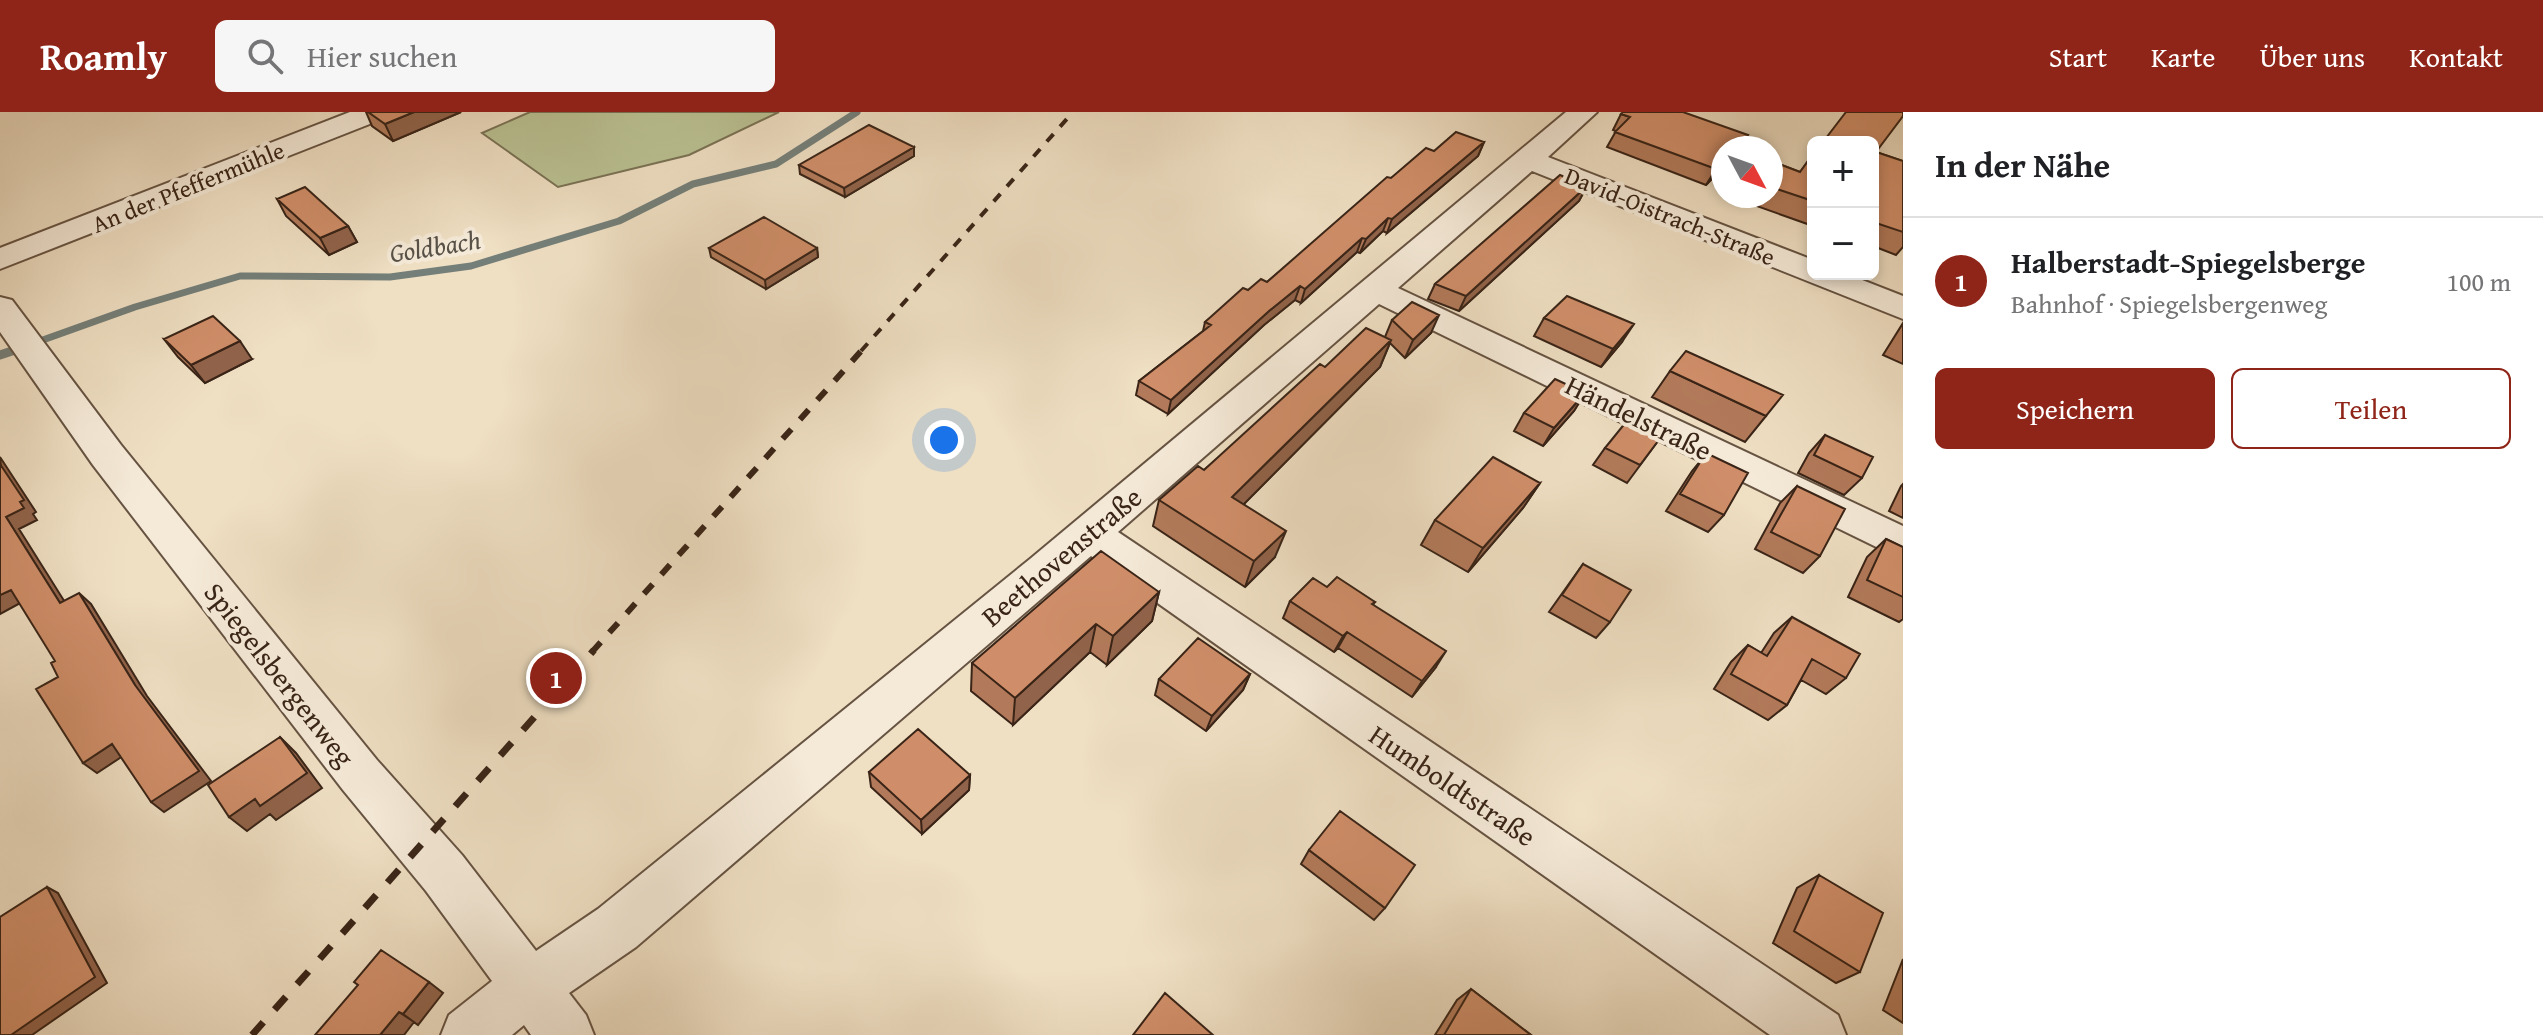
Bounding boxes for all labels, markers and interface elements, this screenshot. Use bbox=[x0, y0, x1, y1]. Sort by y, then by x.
search box bbox=[215, 20, 775, 92]
text: Roamly bbox=[40, 28, 167, 84]
icon: search bbox=[243, 34, 287, 78]
text: Hier suchen bbox=[307, 34, 457, 78]
text: Start bbox=[2049, 36, 2107, 77]
text: Karte bbox=[2151, 36, 2215, 77]
text: Über uns bbox=[2259, 36, 2365, 77]
text: Kontakt bbox=[2409, 36, 2503, 77]
street label: An der Pfeffermühle bbox=[86, 132, 290, 242]
north arrow bbox=[1711, 136, 1783, 208]
map controls bbox=[1807, 136, 1879, 280]
button: + bbox=[1807, 136, 1879, 208]
text: In der Nähe bbox=[1935, 140, 2110, 189]
street label: David-Oistrach-Straße bbox=[1560, 158, 1780, 274]
button: − bbox=[1807, 208, 1879, 280]
water label: Goldbach bbox=[387, 220, 483, 272]
text: Halberstadt-Spiegelsberge bbox=[2011, 240, 2365, 284]
text: 1 bbox=[1954, 262, 1968, 301]
text: 100 m bbox=[2446, 262, 2511, 301]
text: Bahnhof · Spiegelsbergenweg bbox=[2011, 284, 2327, 323]
street label: Händelstraße bbox=[1559, 364, 1719, 470]
button: Speichern bbox=[1935, 368, 2215, 449]
button: Teilen bbox=[2231, 368, 2511, 449]
your location bbox=[924, 420, 964, 460]
street label: Beethovenstraße bbox=[972, 476, 1150, 636]
street label: Spiegelsbergenweg bbox=[195, 573, 365, 775]
pin: 1 bbox=[530, 648, 582, 708]
street label: Humboldtstraße bbox=[1361, 714, 1545, 856]

